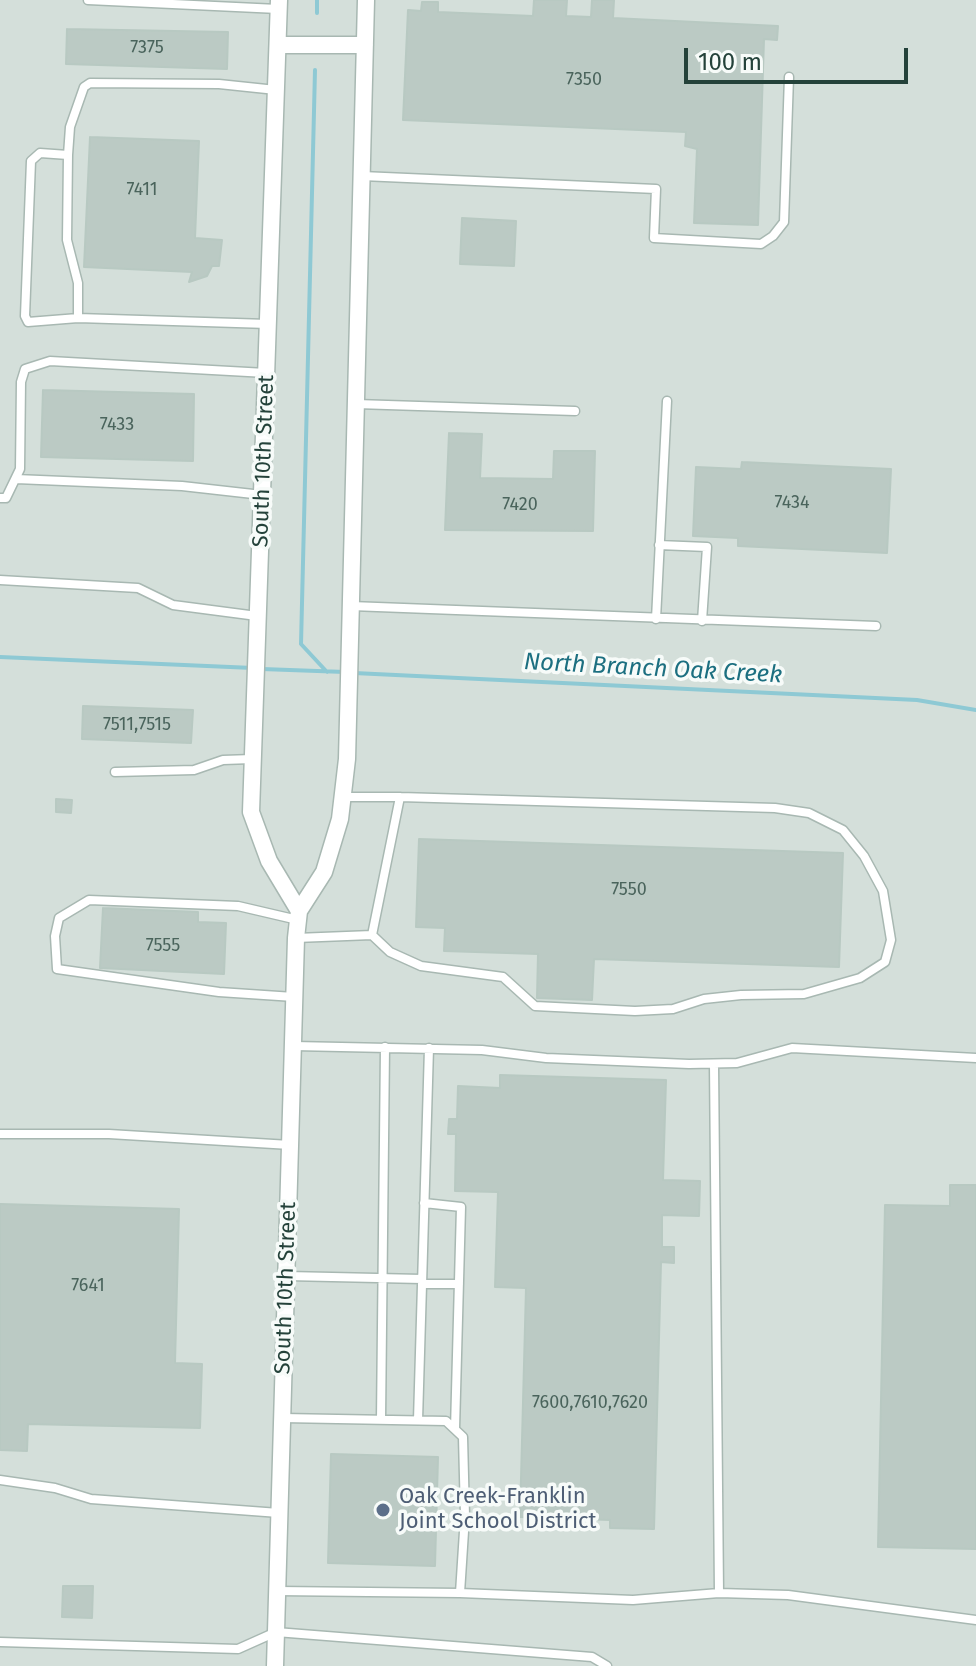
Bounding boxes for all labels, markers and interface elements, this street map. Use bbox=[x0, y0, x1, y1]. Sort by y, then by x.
scale bar bbox=[688, 32, 912, 82]
house number: 7375 bbox=[130, 37, 164, 59]
text: 100 m bbox=[698, 48, 762, 76]
house number: 7350 bbox=[566, 69, 602, 91]
house number: 7411 bbox=[126, 179, 158, 201]
street label: South 10th Street bbox=[248, 374, 280, 548]
house number: 7433 bbox=[100, 414, 134, 436]
house number: 7434 bbox=[774, 492, 810, 514]
house number: 7420 bbox=[502, 494, 538, 516]
water label: North Branch Oak Creek bbox=[523, 648, 783, 690]
house number: 7511,7515 bbox=[103, 714, 171, 736]
house number: 7550 bbox=[611, 879, 647, 901]
house number: 7555 bbox=[146, 935, 180, 957]
street label: South 10th Street bbox=[270, 1201, 302, 1375]
house number: 7641 bbox=[71, 1275, 105, 1297]
house number: 7600,7610,7620 bbox=[532, 1392, 648, 1414]
place label: Oak Creek-Franklin Joint School District bbox=[399, 1484, 597, 1536]
marker: Oak Creek-Franklin Joint School District bbox=[374, 1501, 392, 1519]

